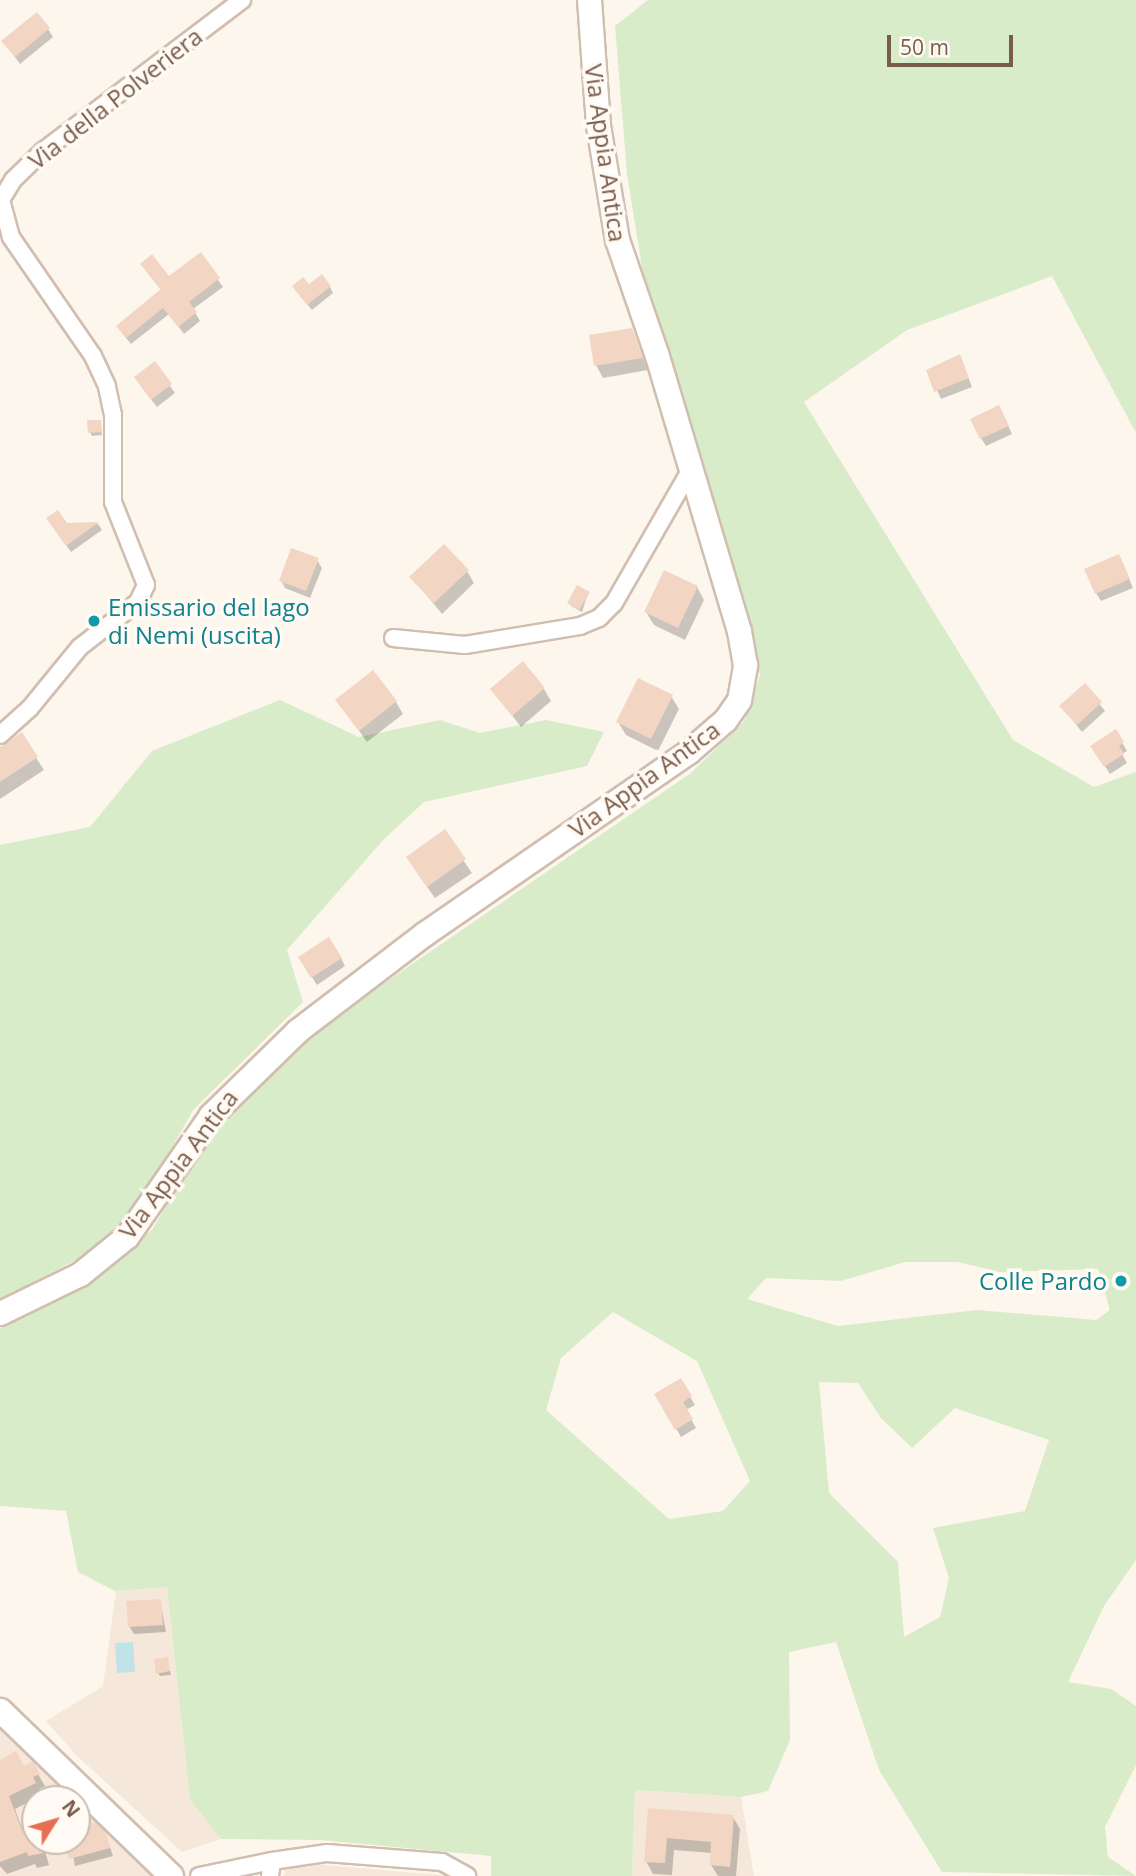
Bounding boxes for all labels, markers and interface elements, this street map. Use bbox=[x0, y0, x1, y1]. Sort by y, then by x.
street label: Via della Polveriera bbox=[22, 21, 208, 175]
scale bar bbox=[891, 21, 1017, 65]
text: 50 m bbox=[900, 33, 949, 61]
street label: Via Appia Antica bbox=[579, 62, 633, 244]
place label: Emissario del lago di Nemi (uscita) bbox=[108, 593, 310, 649]
marker: Emissario del lago di Nemi (uscita) bbox=[86, 613, 102, 629]
street label: Via Appia Antica bbox=[563, 715, 725, 843]
street label: Via Appia Antica bbox=[113, 1084, 243, 1244]
place label: Colle Pardo bbox=[979, 1267, 1107, 1295]
marker: Colle Pardo bbox=[1113, 1273, 1129, 1289]
north arrow bbox=[21, 1785, 91, 1855]
text: N bbox=[56, 1795, 86, 1823]

